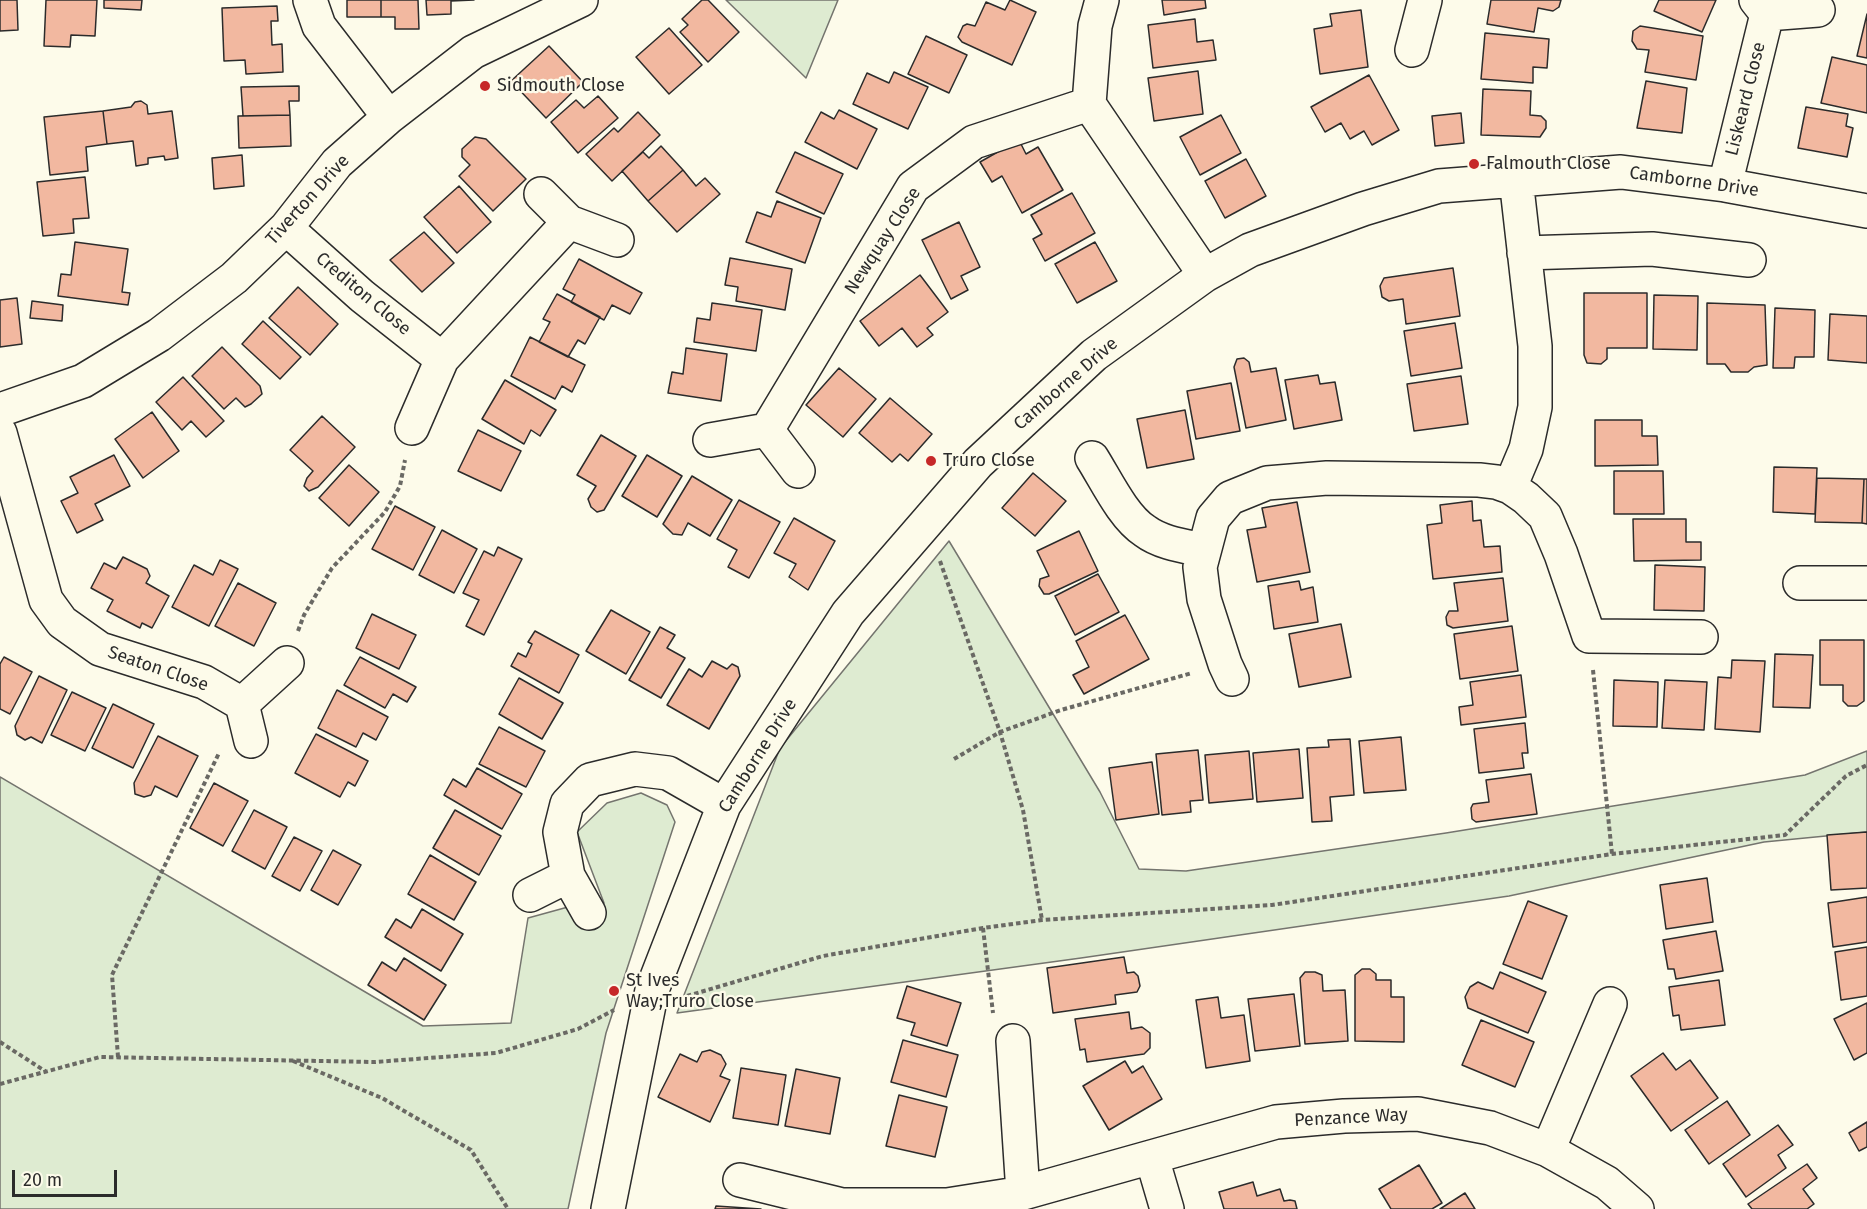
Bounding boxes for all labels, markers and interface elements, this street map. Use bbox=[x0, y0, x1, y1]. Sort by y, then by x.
street label: Liskeard Close bbox=[1721, 40, 1771, 158]
place label: Sidmouth Close bbox=[497, 75, 625, 97]
marker: Sidmouth Close bbox=[478, 79, 492, 93]
street label: Tiverton Drive bbox=[262, 150, 354, 250]
place label: Falmouth Close bbox=[1486, 153, 1611, 175]
marker: Falmouth Close bbox=[1467, 157, 1481, 171]
street label: Camborne Drive bbox=[1628, 162, 1760, 202]
street label: Newquay Close bbox=[840, 183, 926, 299]
street label: Crediton Close bbox=[311, 248, 415, 340]
street label: Camborne Drive bbox=[1010, 333, 1122, 435]
place label: Truro Close bbox=[943, 450, 1035, 472]
marker: Truro Close bbox=[924, 454, 938, 468]
street label: Seaton Close bbox=[105, 642, 211, 696]
street label: Camborne Drive bbox=[714, 695, 802, 817]
place label: St Ives Way;Truro Close bbox=[626, 970, 754, 1012]
marker: St Ives Way;Truro Close bbox=[607, 984, 621, 998]
street label: Penzance Way bbox=[1294, 1104, 1408, 1132]
scale bar bbox=[15, 1158, 120, 1196]
text: 20 m bbox=[23, 1169, 62, 1191]

